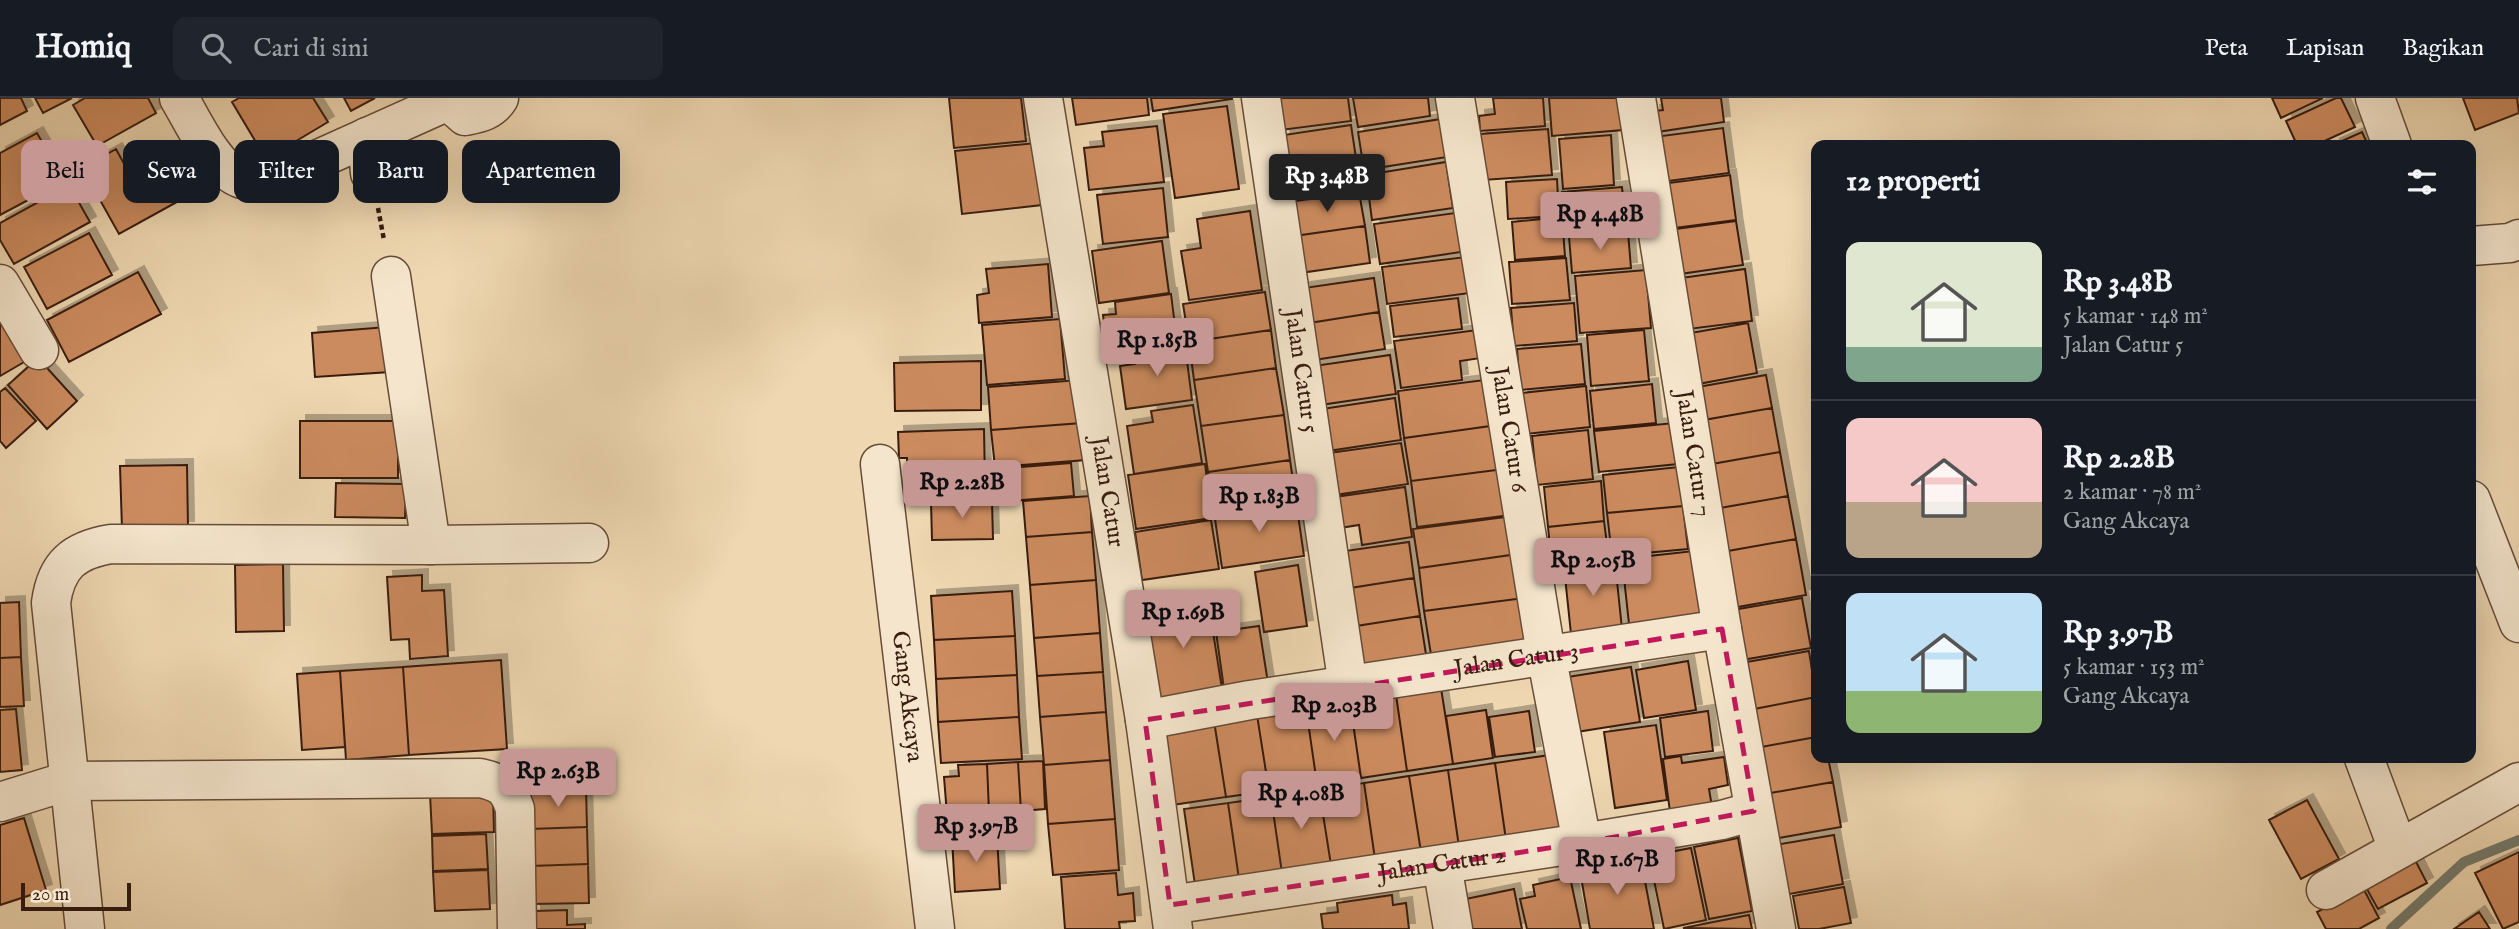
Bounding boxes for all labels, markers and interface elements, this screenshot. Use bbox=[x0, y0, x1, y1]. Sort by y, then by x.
search box bbox=[173, 17, 663, 80]
text: Homiq bbox=[35, 27, 131, 69]
icon: search bbox=[197, 29, 235, 67]
text: Cari di sini bbox=[253, 32, 369, 65]
text: Peta bbox=[2205, 33, 2248, 64]
text: Lapisan bbox=[2286, 33, 2364, 64]
text: Bagikan bbox=[2402, 33, 2484, 64]
chip: Beli bbox=[21, 140, 109, 203]
chip: Sewa bbox=[123, 140, 220, 203]
chip: Filter bbox=[234, 140, 339, 203]
chip: Baru bbox=[353, 140, 448, 203]
chip: Apartemen bbox=[462, 140, 620, 203]
pin: Rp 3.48B bbox=[1255, 155, 1399, 214]
text: Rp 3.48B bbox=[1285, 162, 1369, 191]
text: 12 properti bbox=[1846, 163, 1981, 201]
icon: filters bbox=[2403, 163, 2441, 201]
pin: Rp 4.48B bbox=[1528, 192, 1672, 252]
text: Rp 4.48B bbox=[1556, 200, 1644, 229]
text: Rp 3.48B bbox=[2063, 264, 2173, 302]
icon: home bbox=[1902, 270, 1986, 354]
text: 5 kamar · 148 m² bbox=[2063, 302, 2208, 331]
street label: Jalan Catur 5 bbox=[1276, 304, 1326, 436]
pin: Rp 1.85B bbox=[1085, 318, 1229, 378]
text: Rp 1.85B bbox=[1117, 326, 1197, 355]
text: Jalan Catur 5 bbox=[2063, 331, 2183, 360]
street label: Jalan Catur 6 bbox=[1483, 361, 1535, 496]
street label: Jalan Catur 7 bbox=[1668, 385, 1719, 519]
street label: Jalan Catur bbox=[1083, 431, 1132, 550]
text: Rp 2.28B bbox=[2063, 440, 2175, 478]
icon: home bbox=[1902, 446, 1986, 530]
pin: Rp 2.28B bbox=[890, 460, 1034, 520]
text: Rp 2.28B bbox=[919, 468, 1005, 497]
pin: Rp 1.83B bbox=[1187, 474, 1331, 534]
text: 2 kamar · 78 m² bbox=[2063, 478, 2201, 507]
text: Rp 1.83B bbox=[1218, 482, 1300, 511]
text: Gang Akcaya bbox=[2063, 507, 2189, 536]
pin: Rp 2.05B bbox=[1521, 538, 1665, 598]
text: Rp 2.05B bbox=[1550, 546, 1636, 575]
pin: Rp 1.69B bbox=[1111, 590, 1255, 650]
text: Rp 1.69B bbox=[1141, 598, 1225, 627]
text: Rp 3.97B bbox=[2063, 615, 2173, 653]
icon: home bbox=[1902, 621, 1986, 705]
street label: Gang Akcaya bbox=[884, 629, 931, 764]
street label: Jalan Catur 3 bbox=[1449, 635, 1581, 685]
text: 5 kamar · 153 m² bbox=[2063, 653, 2205, 682]
text: Gang Akcaya bbox=[2063, 682, 2189, 711]
pin: Rp 2.03B bbox=[1262, 684, 1406, 743]
text: Rp 2.03B bbox=[1291, 691, 1377, 720]
pin: Rp 2.63B bbox=[486, 750, 630, 809]
text: Rp 2.63B bbox=[516, 757, 600, 786]
pin: Rp 4.08B bbox=[1229, 772, 1373, 831]
text: Rp 4.08B bbox=[1257, 779, 1345, 808]
pin: Rp 3.97B bbox=[904, 804, 1048, 864]
text: Rp 3.97B bbox=[934, 812, 1018, 841]
pin: Rp 1.67B bbox=[1545, 838, 1689, 897]
street label: Jalan Catur 2 bbox=[1373, 839, 1508, 889]
text: Rp 1.67B bbox=[1575, 845, 1659, 874]
scale bar bbox=[21, 880, 131, 912]
text: 20 m bbox=[32, 883, 69, 907]

